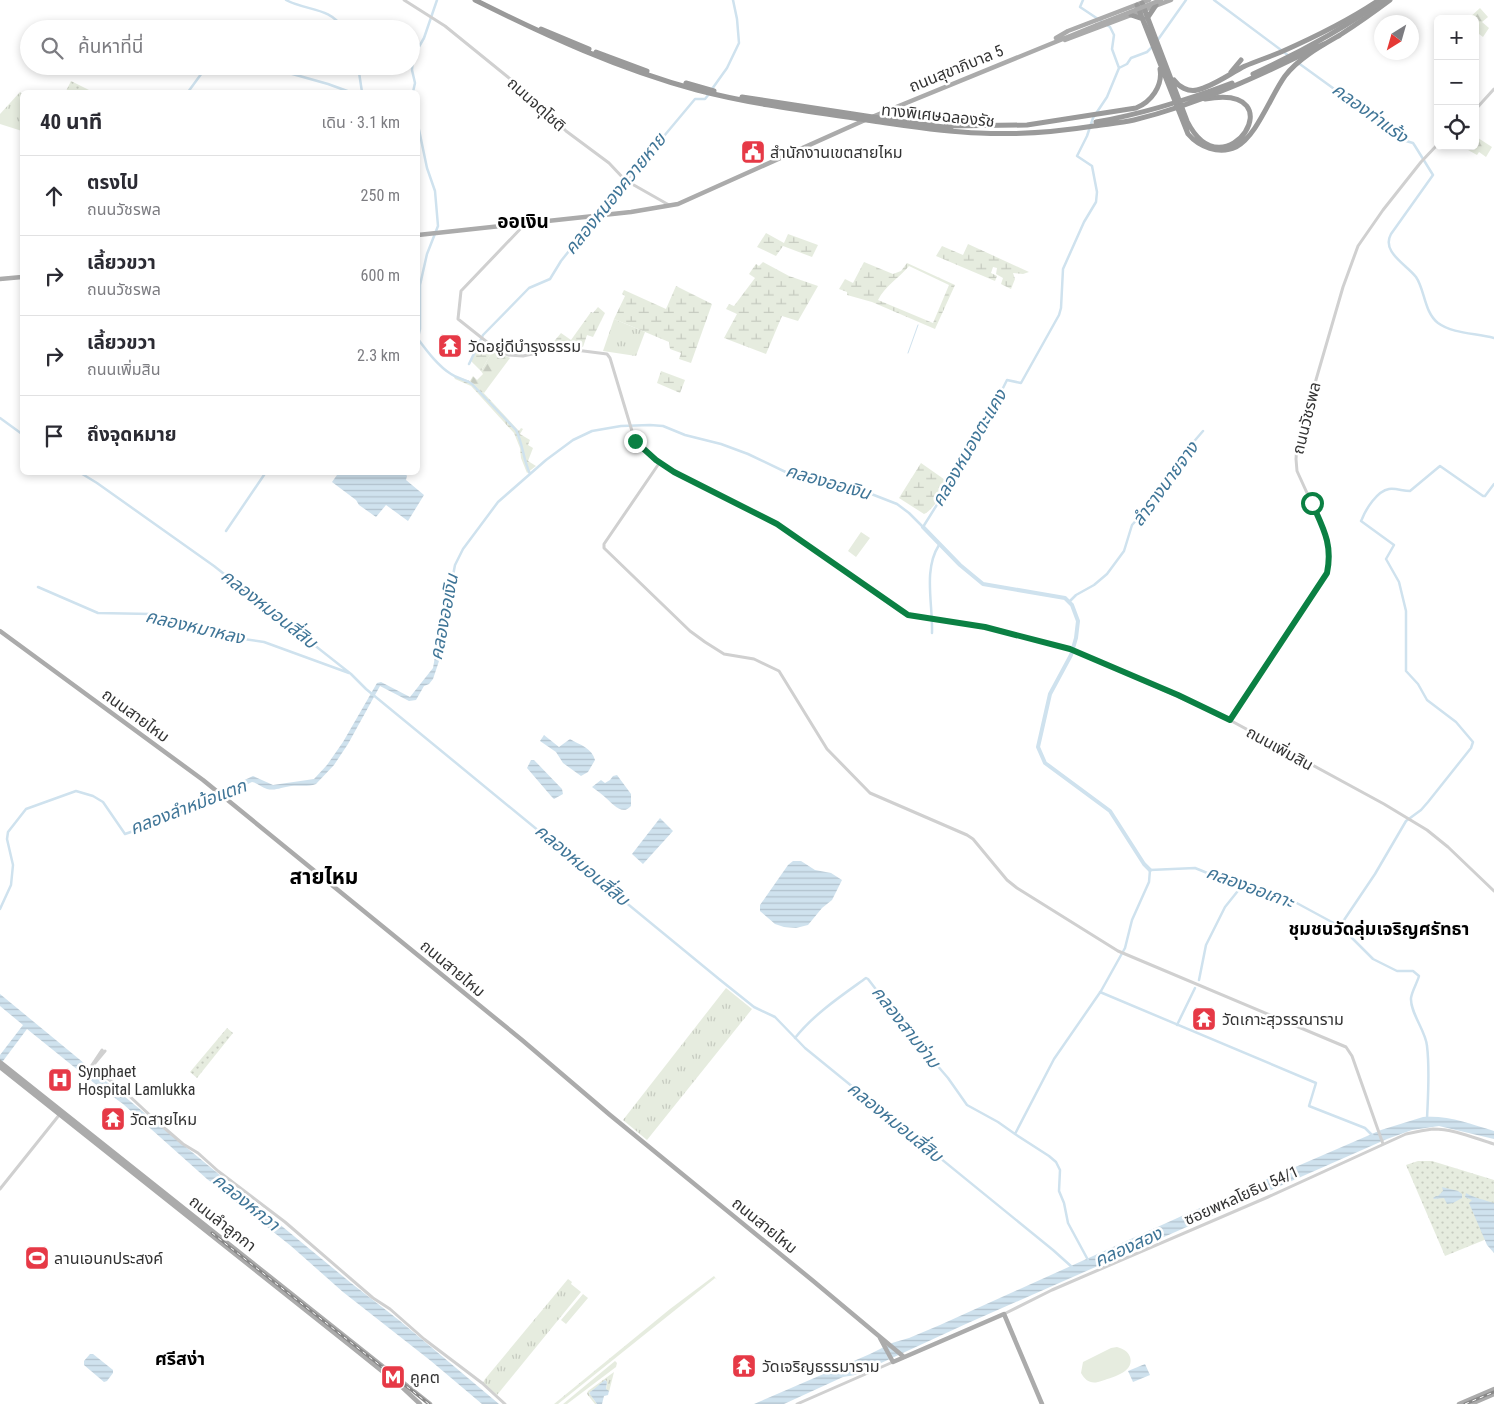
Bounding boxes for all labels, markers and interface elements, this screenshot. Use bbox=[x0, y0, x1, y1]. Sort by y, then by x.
north arrow bbox=[1374, 15, 1419, 60]
map controls bbox=[1434, 15, 1479, 150]
button: + bbox=[1434, 15, 1479, 60]
search box bbox=[20, 20, 420, 75]
icon: search bbox=[38, 34, 66, 62]
text: ค้นหาที่นี่ bbox=[78, 35, 143, 58]
street label: ถนนสุขาภิบาล 5 bbox=[906, 41, 1006, 96]
button: − bbox=[1434, 60, 1479, 105]
street label: ถนนจตุโชติ bbox=[504, 73, 570, 135]
water label: คลองท่าแร้ง bbox=[1328, 78, 1413, 148]
street label: ทางพิเศษฉลองรัช bbox=[880, 100, 996, 131]
button: locate bbox=[1434, 105, 1479, 150]
text: 40 นาที bbox=[40, 110, 102, 134]
text: เดิน · 3.1 km bbox=[322, 113, 400, 132]
water label: คลองหนองควายหาย bbox=[559, 128, 671, 258]
public building icon: สำนักงานเขตสายไหม bbox=[740, 139, 766, 165]
place label: สำนักงานเขตสายไหม bbox=[770, 143, 903, 162]
text: ตรงไป bbox=[87, 171, 139, 194]
icon: ahead bbox=[40, 182, 68, 210]
text: 250 m bbox=[361, 186, 400, 205]
text: ถนนวัชรพล bbox=[87, 200, 161, 219]
district label: ออเงิน bbox=[497, 210, 549, 233]
text: เลี้ยวขวา bbox=[87, 251, 156, 274]
icon: right bbox=[40, 262, 68, 290]
text: 600 m bbox=[361, 266, 400, 285]
text: ถนนวัชรพล bbox=[87, 280, 161, 299]
text: เลี้ยวขวา bbox=[87, 331, 156, 354]
temple icon: วัดอยู่ดีบำรุงธรรม bbox=[437, 333, 463, 359]
place label: วัดอยู่ดีบำรุงธรรม bbox=[468, 337, 581, 356]
icon: right bbox=[40, 342, 68, 370]
text: 2.3 km bbox=[357, 346, 400, 365]
text: ถนนเพิ่มสิน bbox=[87, 360, 161, 379]
street label: ถนนวัชรพล bbox=[1288, 380, 1325, 456]
water label: คลองหนองตะแคง bbox=[927, 385, 1011, 510]
icon: arrive bbox=[40, 422, 68, 450]
text: ถึงจุดหมาย bbox=[87, 423, 177, 446]
route end bbox=[624, 430, 647, 453]
water label: ลำรางนายจาง bbox=[1127, 436, 1203, 530]
water label: คลองออเงิน bbox=[783, 459, 874, 504]
route start bbox=[1301, 492, 1324, 515]
water label: คลองหมอนสี่สิบ bbox=[217, 563, 324, 653]
water label: คลองออเงิน bbox=[425, 571, 462, 662]
water label: คลองหมาหลง bbox=[144, 605, 248, 648]
street label: ถนนสายไหม bbox=[98, 685, 173, 746]
street label: ถนนเพิ่มสิน bbox=[1243, 721, 1317, 775]
water label: คลองลำหม้อแตก bbox=[127, 774, 250, 838]
water label: คลองหมอนสี่สิบ bbox=[531, 818, 636, 911]
water label: คลองออเกาะ bbox=[1204, 861, 1299, 913]
district label: สายไหม bbox=[290, 865, 358, 889]
district label: ชุมชนวัดลุ่มเจริญศรัทธา bbox=[1289, 918, 1469, 940]
street label: ถนนสายไหม bbox=[417, 936, 489, 1001]
water label: คลองสามง่าม bbox=[868, 982, 946, 1073]
temple icon: วัดเกาะสุวรรณาราม bbox=[1191, 1006, 1217, 1032]
place label: วัดเกาะสุวรรณาราม bbox=[1222, 1010, 1344, 1029]
place label: Synphaet Hospital Lamlukka bbox=[78, 1062, 195, 1099]
hospital icon: Synphaet Hospital Lamlukka bbox=[47, 1067, 73, 1093]
water label: คลองหมอนสี่สิบ bbox=[844, 1075, 949, 1167]
temple icon: วัดสายไหม bbox=[100, 1106, 126, 1132]
place label: วัดสายไหม bbox=[130, 1110, 197, 1129]
street label: ซอยพหลโยธิน 54/1 bbox=[1181, 1162, 1301, 1229]
water label: คลองหกวา bbox=[209, 1169, 284, 1235]
street label: ถนนลำลูกกา bbox=[185, 1191, 260, 1255]
street label: ถนนสายไหม bbox=[728, 1193, 801, 1257]
water label: คลองสอง bbox=[1091, 1222, 1166, 1271]
sports icon: ลานเอนกประสงค์ bbox=[24, 1245, 50, 1271]
place label: ลานเอนกประสงค์ bbox=[54, 1249, 163, 1268]
district label: ศรีสง่า bbox=[155, 1348, 205, 1369]
temple icon: วัดเจริญธรรมาราม bbox=[731, 1353, 757, 1379]
place label: วัดเจริญธรรมาราม bbox=[762, 1357, 880, 1376]
metro station icon: คูคต bbox=[380, 1364, 406, 1390]
place label: คูคต bbox=[410, 1368, 440, 1387]

